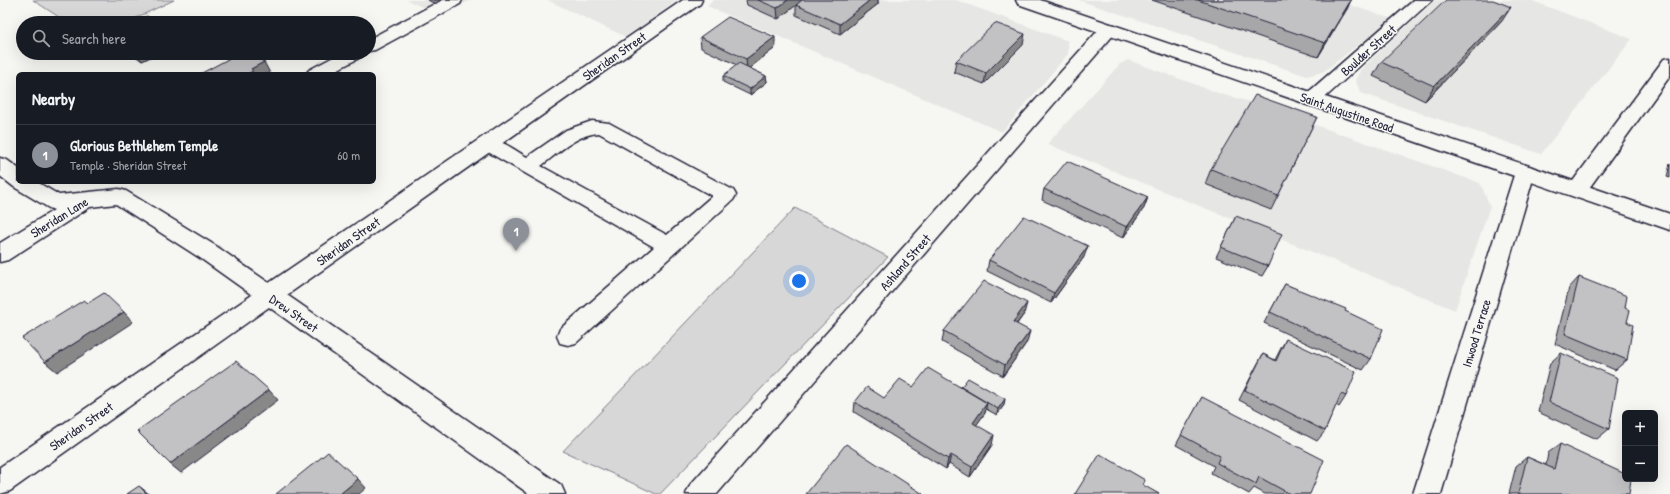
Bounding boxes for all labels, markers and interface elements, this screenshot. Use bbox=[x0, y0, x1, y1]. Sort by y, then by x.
search box bbox=[16, 16, 376, 60]
street label: Boulder Street bbox=[1336, 20, 1400, 80]
icon: search bbox=[30, 27, 52, 49]
street label: Sheridan Street bbox=[579, 27, 650, 85]
text: Search here bbox=[62, 28, 126, 49]
text: Nearby bbox=[32, 87, 75, 110]
street label: Saint Augustine Road bbox=[1298, 88, 1396, 136]
text: Glorious Bethlehem Temple bbox=[70, 135, 218, 156]
text: 1 bbox=[43, 146, 47, 164]
text: 60 m bbox=[337, 146, 360, 164]
text: Temple · Sheridan Street bbox=[70, 156, 187, 174]
street label: Sheridan Lane bbox=[27, 192, 91, 242]
street label: Sheridan Street bbox=[313, 212, 384, 270]
pin: 1 bbox=[503, 218, 529, 251]
street label: Ashland Street bbox=[875, 229, 935, 294]
your location bbox=[789, 271, 809, 291]
street label: Drew Street bbox=[266, 290, 322, 337]
street label: Inwood Terrace bbox=[1457, 297, 1495, 369]
street label: Sheridan Street bbox=[46, 397, 117, 455]
map controls bbox=[1622, 410, 1658, 482]
button: + bbox=[1622, 410, 1658, 446]
button: − bbox=[1622, 446, 1658, 482]

